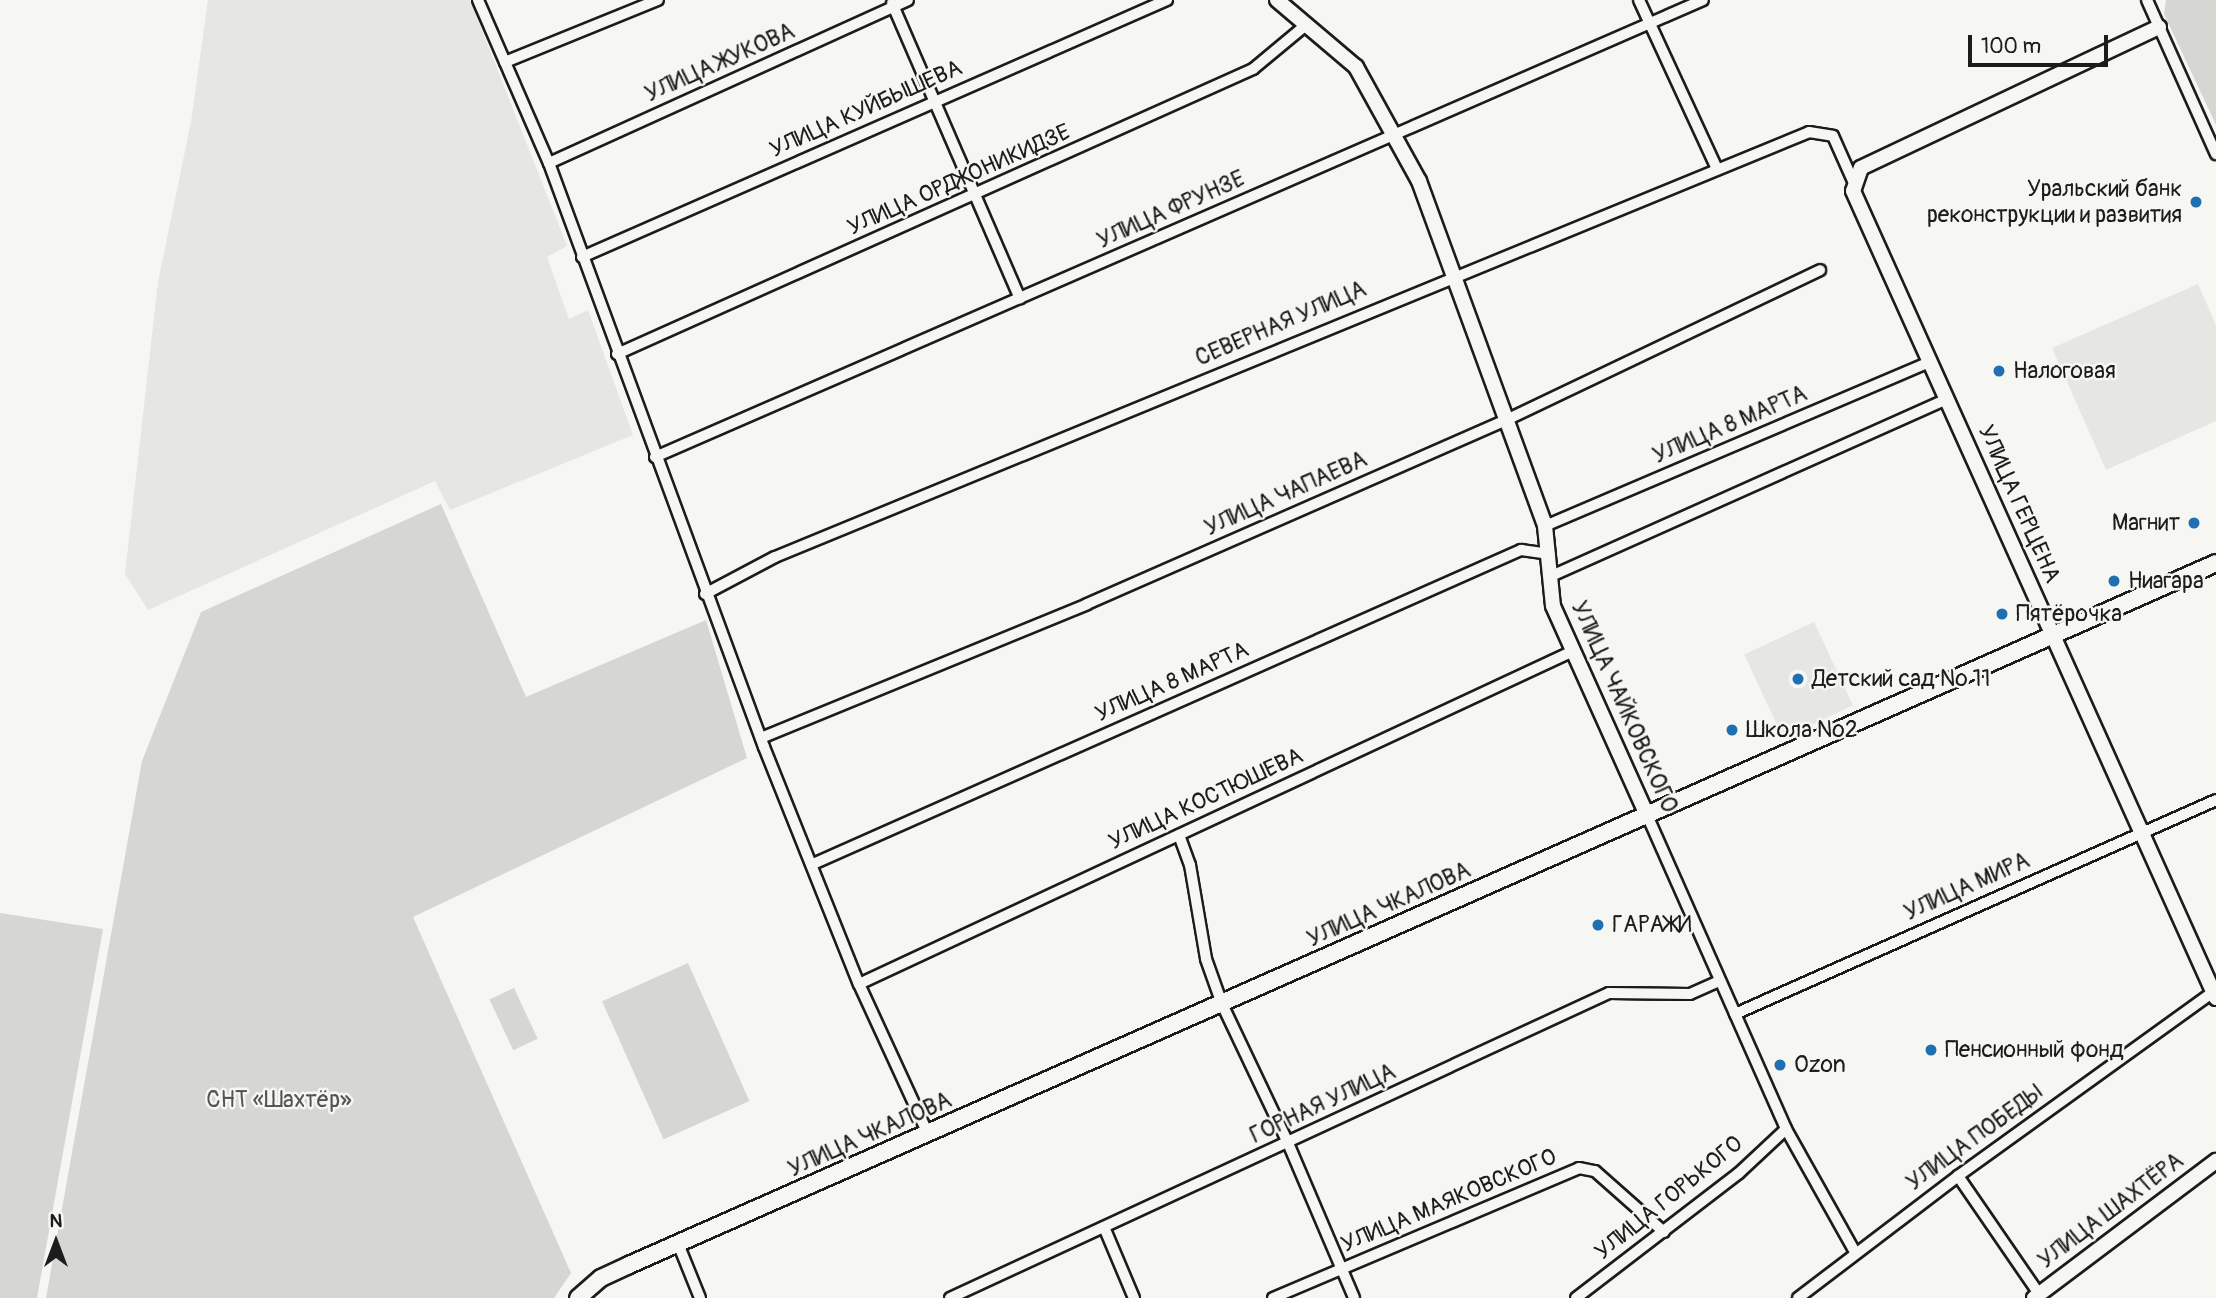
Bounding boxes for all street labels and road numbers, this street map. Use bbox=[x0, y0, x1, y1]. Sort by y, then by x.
street label: УЛИЦА ЖУКОВА bbox=[641, 18, 799, 108]
street label: УЛИЦА КУЙБЫШЕВА bbox=[766, 54, 966, 164]
street label: УЛИЦА ОРДЖОНИКИДЗЕ bbox=[843, 118, 1075, 242]
street label: УЛИЦА ФРУНЗЕ bbox=[1093, 165, 1249, 255]
street label: СЕВЕРНАЯ УЛИЦА bbox=[1191, 276, 1371, 372]
street label: УЛИЦА 8 МАРТА bbox=[1649, 380, 1811, 470]
street label: УЛИЦА ГЕРЦЕНА bbox=[1972, 421, 2066, 587]
street label: УЛИЦА ЧАПАЕВА bbox=[1200, 446, 1372, 542]
street label: УЛИЦА ЧАЙКОВСКОГО bbox=[1565, 597, 1683, 817]
street label: УЛИЦА 8 МАРТА bbox=[1091, 636, 1253, 728]
street label: УЛИЦА КОСТЮШЕВА bbox=[1105, 742, 1307, 856]
street label: УЛИЦА МИРА bbox=[1900, 847, 2034, 927]
street label: УЛИЦА ЧКАЛОВА bbox=[1303, 857, 1475, 953]
street label: ГОРНАЯ УЛИЦА bbox=[1246, 1058, 1400, 1150]
street label: УЛИЦА ПОБЕДЫ bbox=[1901, 1079, 2049, 1197]
street label: УЛИЦА ЧКАЛОВА bbox=[784, 1087, 956, 1183]
street label: УЛИЦА ГОРЬКОГО bbox=[1590, 1130, 1748, 1266]
street label: УЛИЦА МАЯКОВСКОГО bbox=[1337, 1143, 1561, 1259]
street label: УЛИЦА ШАХТЁРА bbox=[2033, 1147, 2189, 1275]

